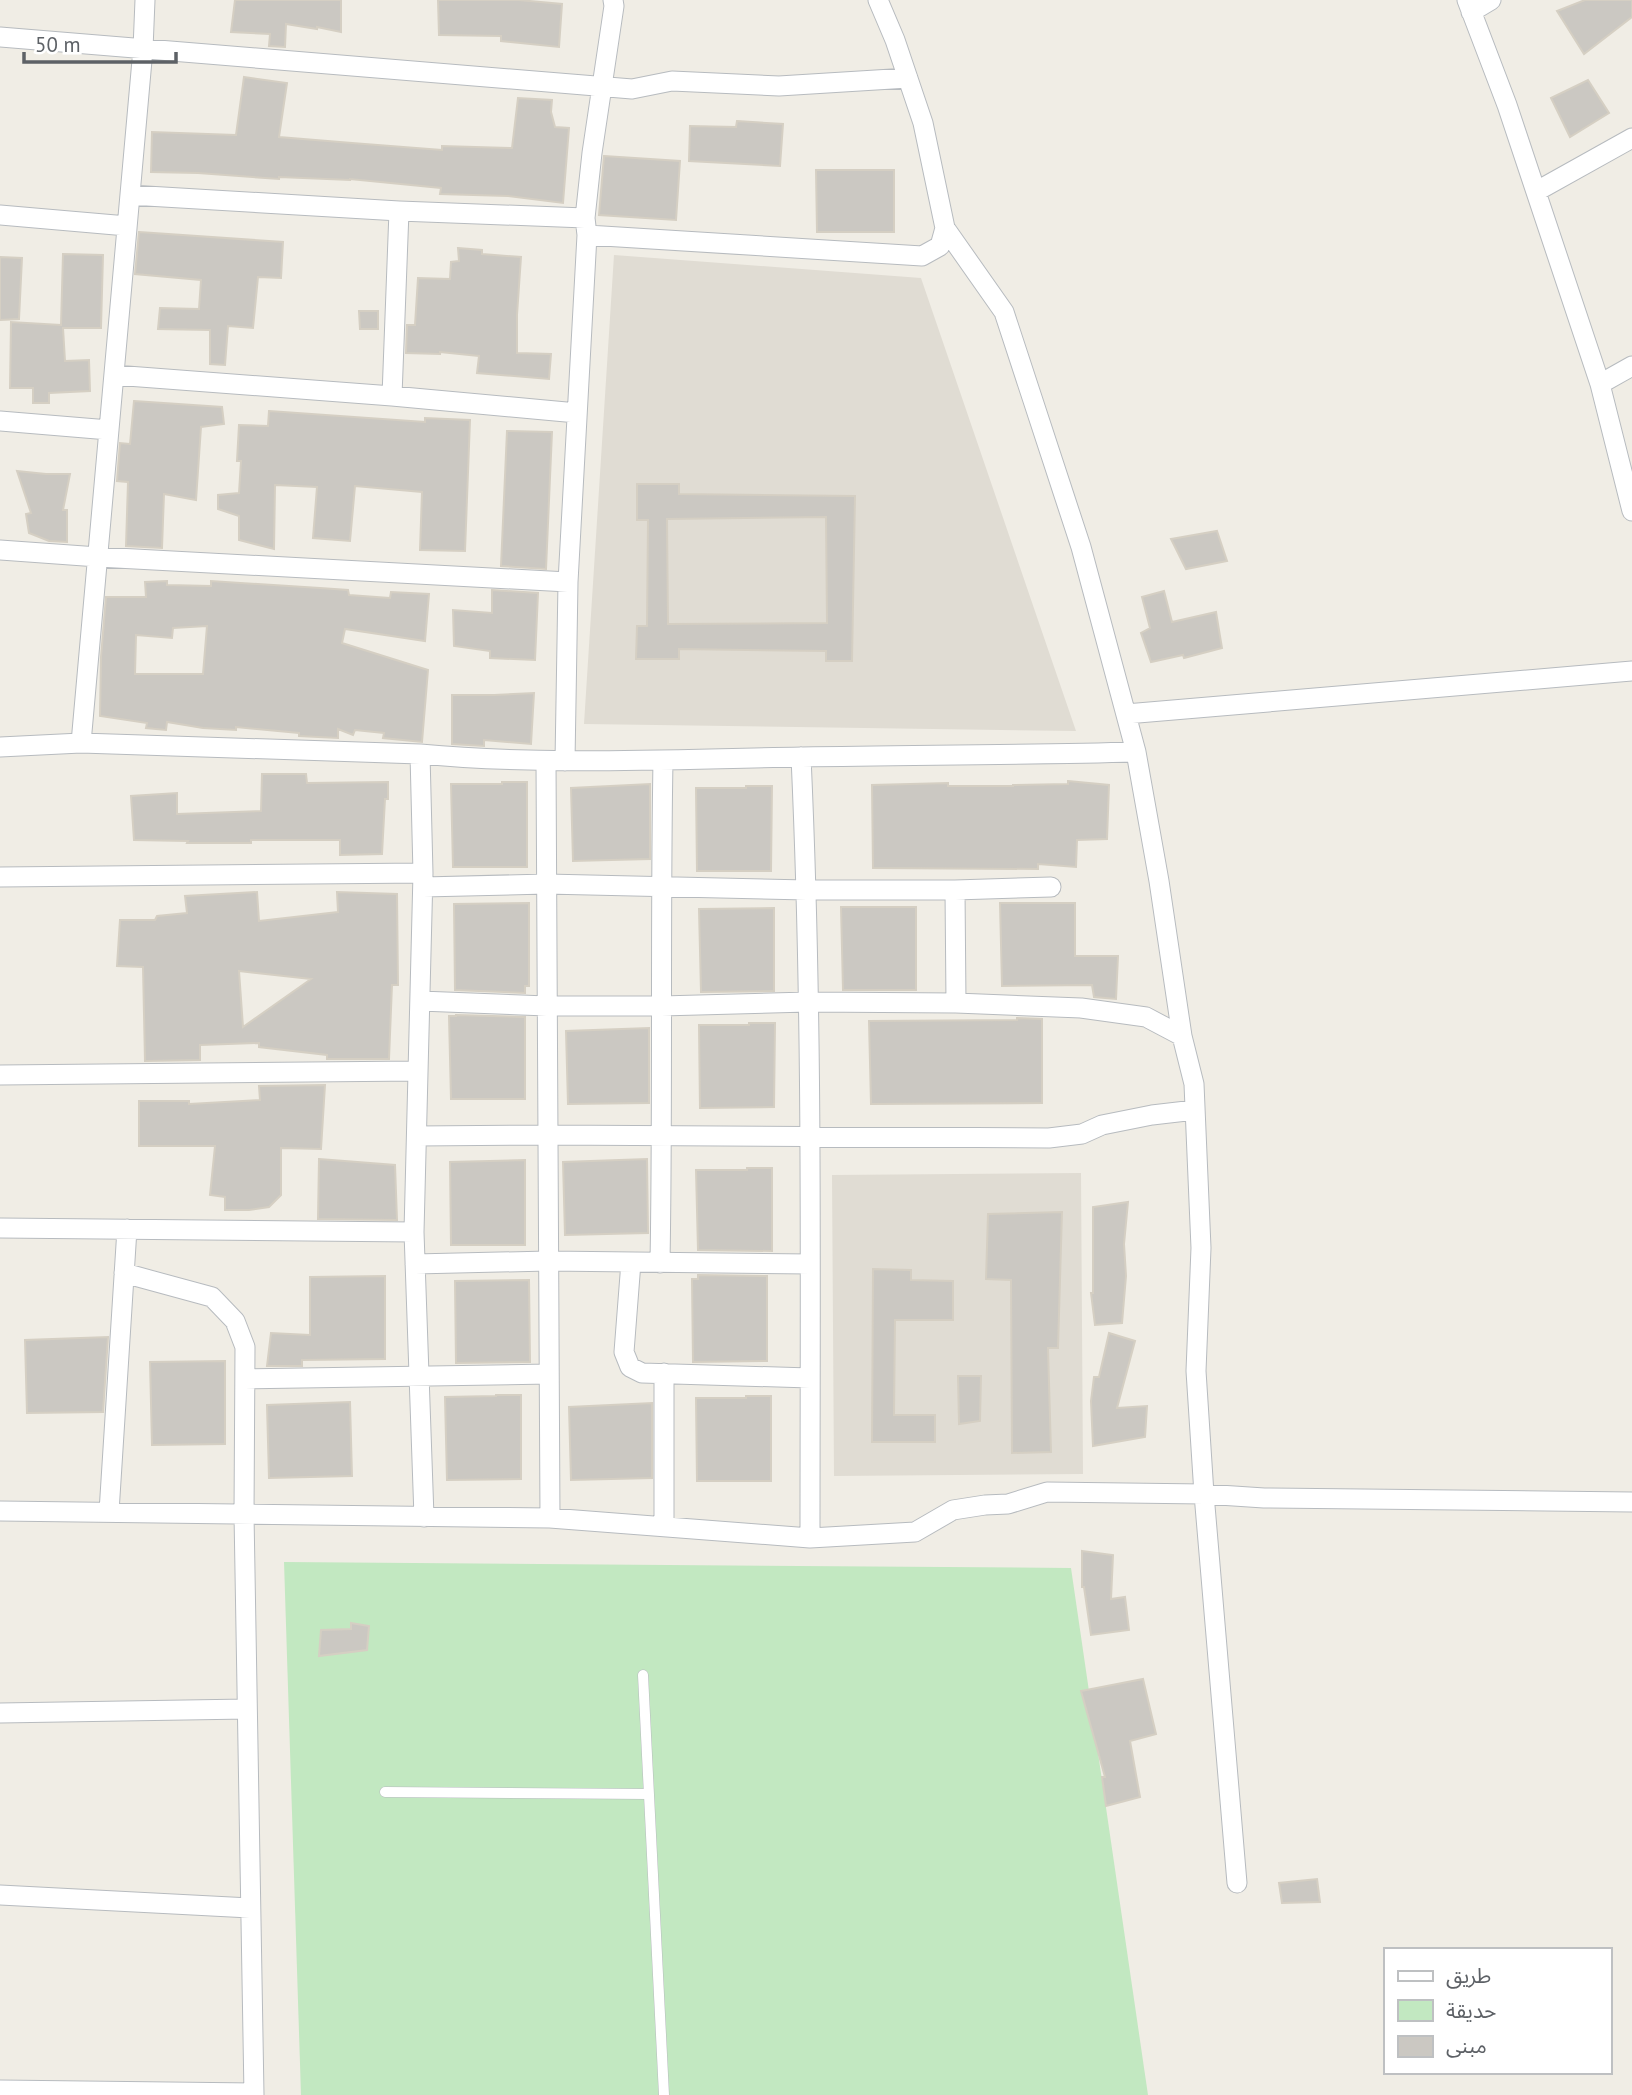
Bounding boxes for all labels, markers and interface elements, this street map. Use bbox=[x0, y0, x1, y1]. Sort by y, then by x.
scale bar bbox=[24, 21, 177, 65]
text: 50 m bbox=[35, 31, 81, 58]
legend bbox=[1384, 1948, 1611, 2074]
text: طريق bbox=[1446, 1962, 1491, 1989]
text: حديقة bbox=[1446, 1997, 1496, 2024]
text: مبنى bbox=[1446, 2032, 1487, 2059]

